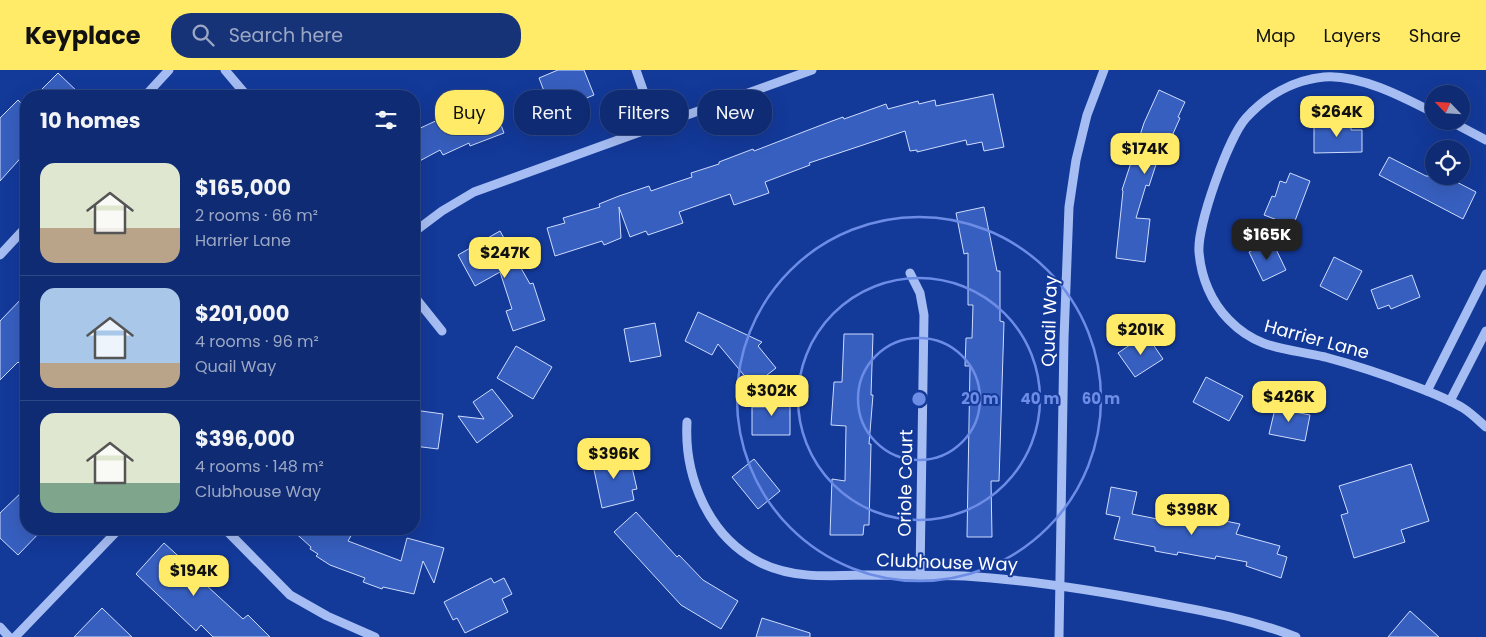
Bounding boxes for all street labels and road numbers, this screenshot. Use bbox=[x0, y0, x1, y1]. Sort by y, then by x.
street label: Quail Way bbox=[1035, 275, 1063, 367]
street label: Harrier Lane bbox=[1262, 313, 1372, 365]
street label: Oriole Court bbox=[892, 429, 918, 537]
street label: Clubhouse Way bbox=[876, 547, 1018, 577]

